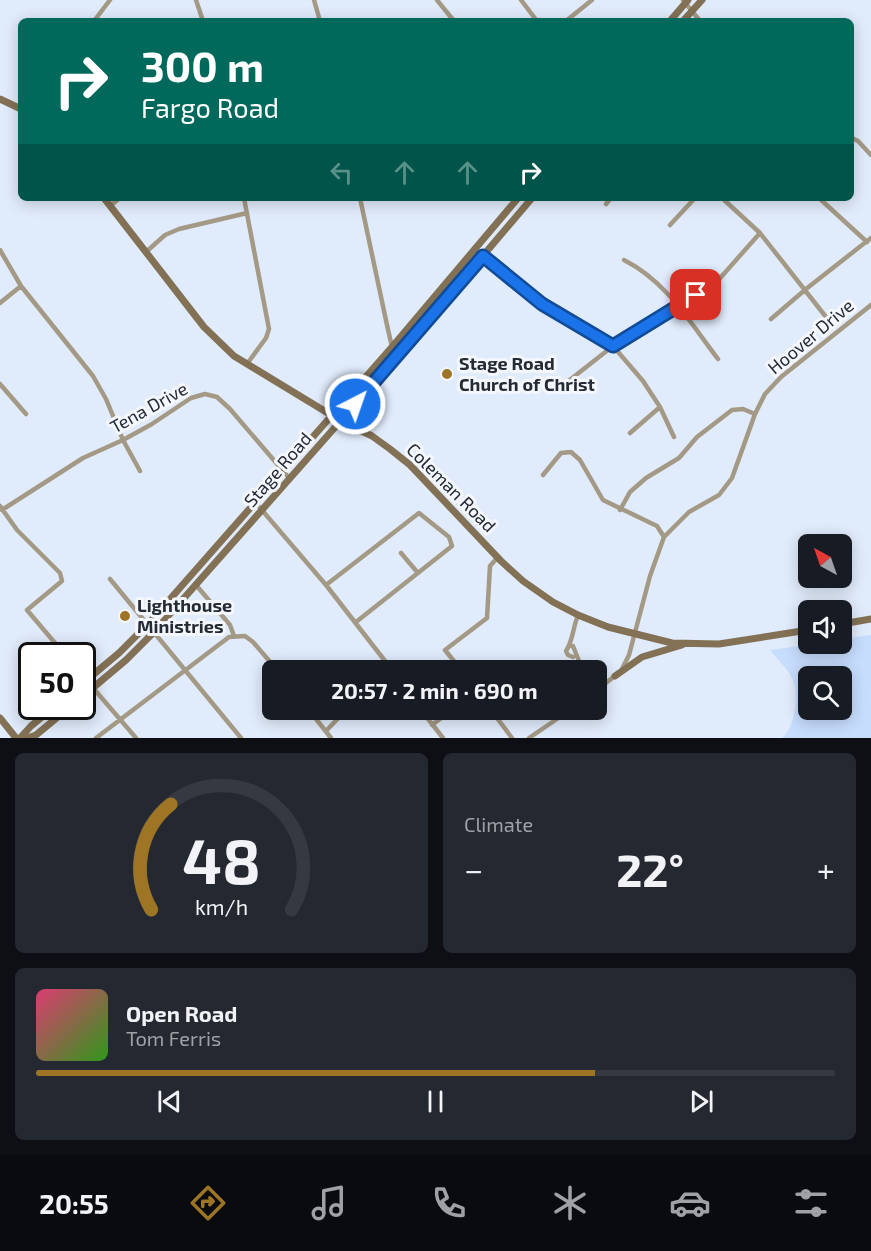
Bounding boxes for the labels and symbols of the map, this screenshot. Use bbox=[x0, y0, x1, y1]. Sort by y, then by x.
pin bbox=[670, 269, 721, 320]
street label: Hoover Drive bbox=[763, 294, 858, 378]
place label: Stage Road Church of Christ bbox=[459, 352, 595, 395]
marker: Stage Road Church of Christ bbox=[440, 367, 454, 381]
position arrow bbox=[323, 372, 387, 436]
street label: Tena Drive bbox=[106, 377, 191, 437]
street label: Stage Road bbox=[239, 427, 316, 511]
street label: Coleman Road bbox=[403, 438, 501, 536]
north arrow bbox=[798, 534, 852, 588]
place label: Lighthouse Ministries bbox=[137, 594, 232, 637]
marker: Lighthouse Ministries bbox=[118, 609, 132, 623]
speed limit sign: 50 bbox=[18, 642, 96, 720]

